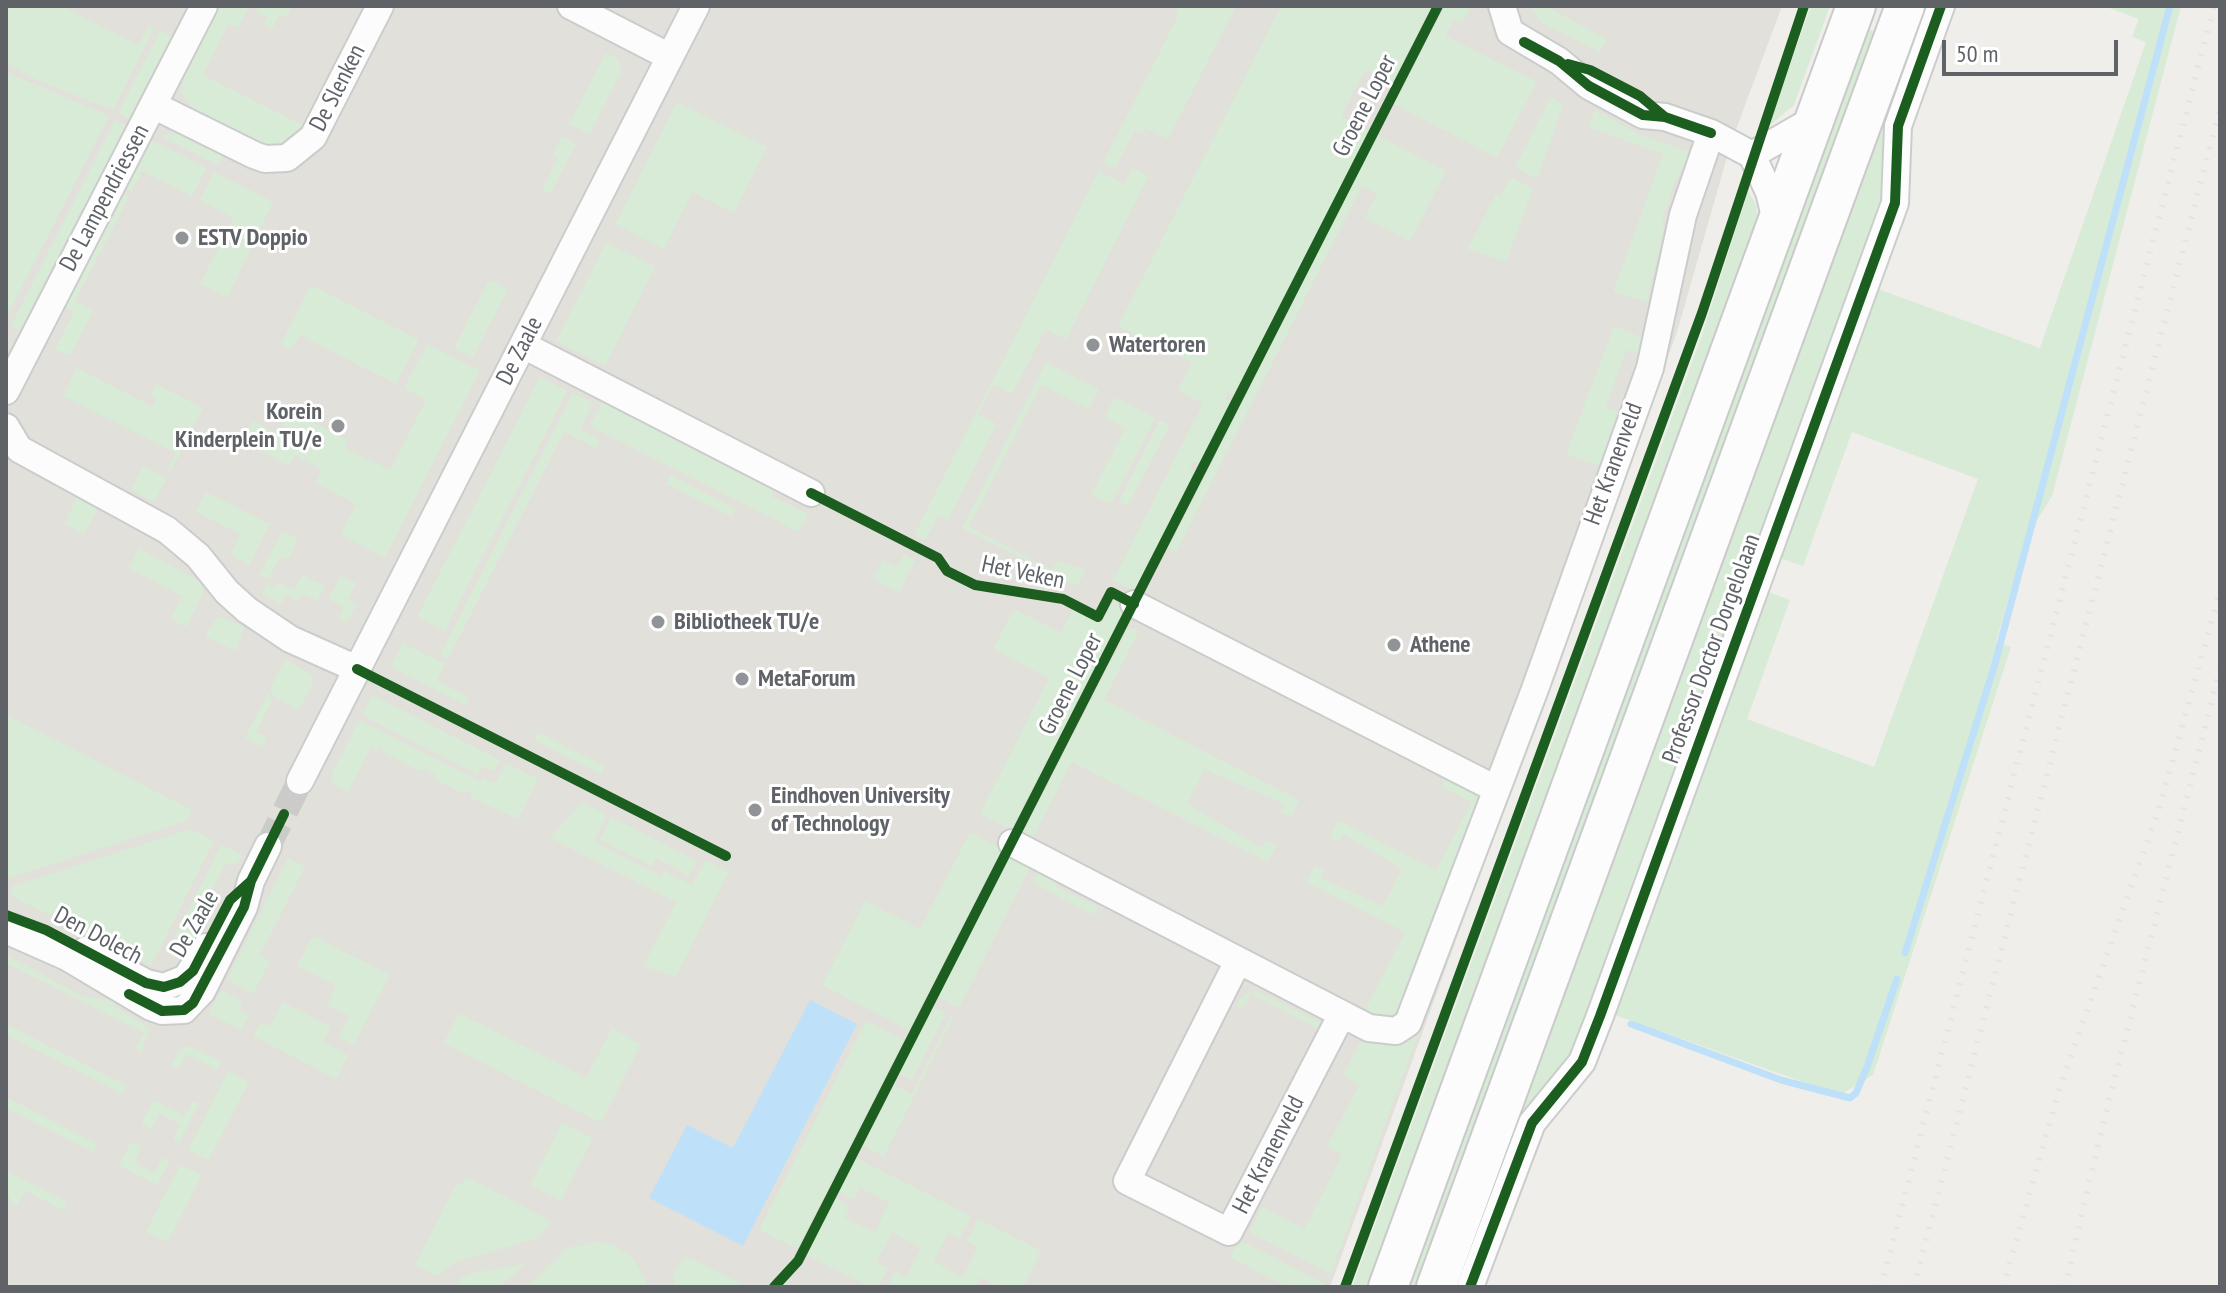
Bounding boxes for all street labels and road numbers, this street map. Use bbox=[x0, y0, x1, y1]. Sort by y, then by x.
street label: De Slenken bbox=[304, 40, 372, 136]
street label: Groene Loper bbox=[1327, 50, 1403, 162]
street label: De Lampendriessen bbox=[54, 120, 156, 276]
street label: De Zaale bbox=[491, 312, 549, 390]
street label: Het Kranenveld bbox=[1579, 399, 1649, 529]
street label: Professor Doctor Dorgelolaan bbox=[1657, 530, 1767, 768]
street label: Het Veken bbox=[979, 550, 1067, 596]
street label: Groene Loper bbox=[1033, 628, 1109, 740]
street label: De Zaale bbox=[164, 885, 226, 963]
street label: Den Dolech bbox=[49, 901, 147, 971]
street label: Het Kranenveld bbox=[1227, 1091, 1311, 1219]

